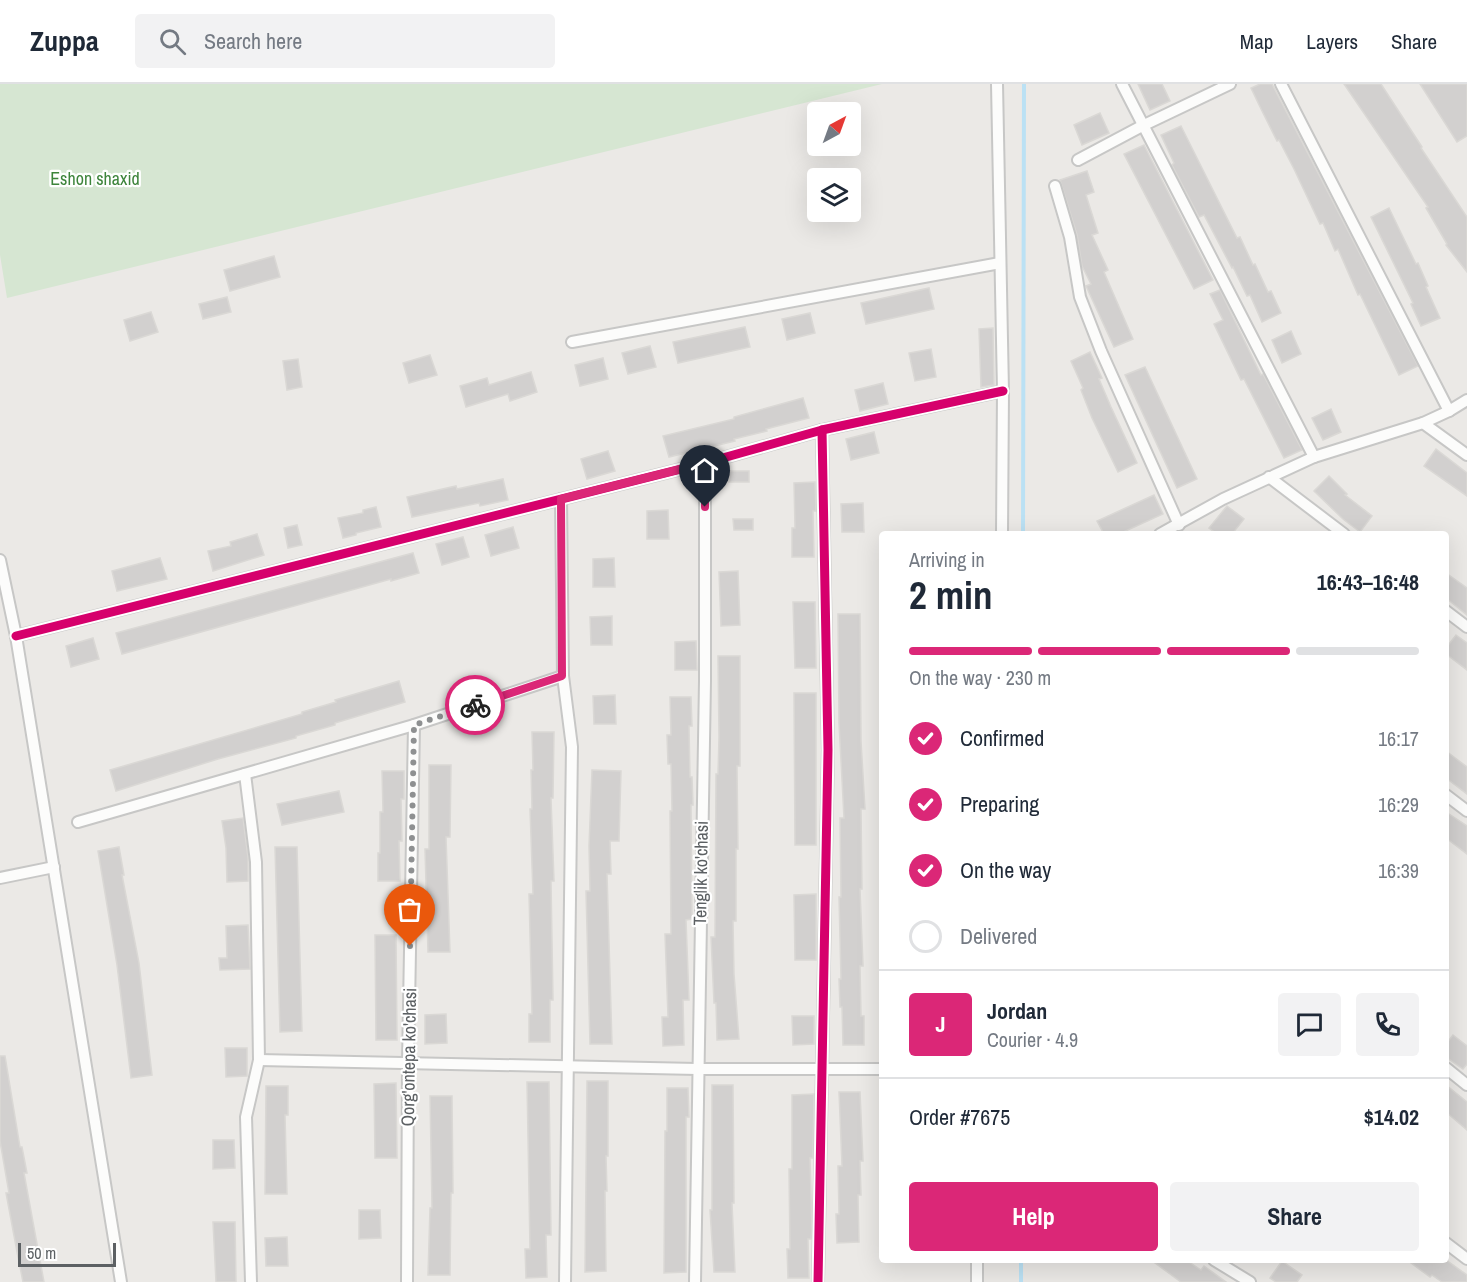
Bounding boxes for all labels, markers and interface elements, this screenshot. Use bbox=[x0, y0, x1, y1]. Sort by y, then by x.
search box bbox=[135, 14, 555, 68]
text: Zuppa bbox=[30, 22, 99, 60]
icon: search bbox=[156, 25, 189, 58]
text: Search here bbox=[204, 26, 302, 56]
text: Map bbox=[1240, 27, 1273, 56]
text: Layers bbox=[1306, 27, 1358, 56]
text: Share bbox=[1391, 27, 1437, 56]
north arrow bbox=[807, 102, 861, 156]
map controls bbox=[807, 102, 861, 222]
park label: Eshon shaxid bbox=[50, 166, 140, 191]
button: layers bbox=[807, 168, 861, 222]
pin bbox=[679, 445, 730, 507]
icon: home bbox=[688, 454, 721, 487]
text: Arriving in bbox=[909, 546, 985, 573]
text: 16:43–16:48 bbox=[1317, 567, 1419, 597]
text: 2 min bbox=[909, 569, 993, 621]
text: On the way · 230 m bbox=[909, 664, 1051, 691]
courier bbox=[445, 675, 505, 735]
icon: bike bbox=[459, 689, 492, 722]
icon: check bbox=[909, 722, 942, 755]
text: Confirmed bbox=[960, 723, 1044, 753]
text: 16:17 bbox=[1378, 725, 1419, 752]
icon: check bbox=[909, 788, 942, 821]
text: Preparing bbox=[960, 789, 1039, 819]
text: 16:29 bbox=[1378, 791, 1419, 818]
street label: Tenglik ko'chasi bbox=[687, 820, 714, 925]
icon: check bbox=[909, 854, 942, 887]
text: On the way bbox=[960, 855, 1051, 885]
text: 16:39 bbox=[1378, 857, 1419, 884]
pin bbox=[384, 884, 435, 946]
icon: bag bbox=[393, 893, 426, 926]
text: Delivered bbox=[960, 921, 1037, 951]
street label: Qorg'ontepa ko'chasi bbox=[395, 987, 422, 1126]
button: chat bbox=[1278, 993, 1341, 1056]
button: phone bbox=[1356, 993, 1419, 1056]
text: Jordan bbox=[987, 996, 1047, 1026]
text: J bbox=[935, 1009, 946, 1039]
text: Courier · 4.9 bbox=[987, 1026, 1078, 1053]
text: Order #7675 bbox=[909, 1102, 1010, 1132]
text: $14.02 bbox=[1364, 1102, 1419, 1132]
button: Help bbox=[909, 1182, 1158, 1251]
button: Share bbox=[1170, 1182, 1419, 1251]
scale bar bbox=[18, 1240, 116, 1268]
text: 50 m bbox=[27, 1242, 56, 1264]

